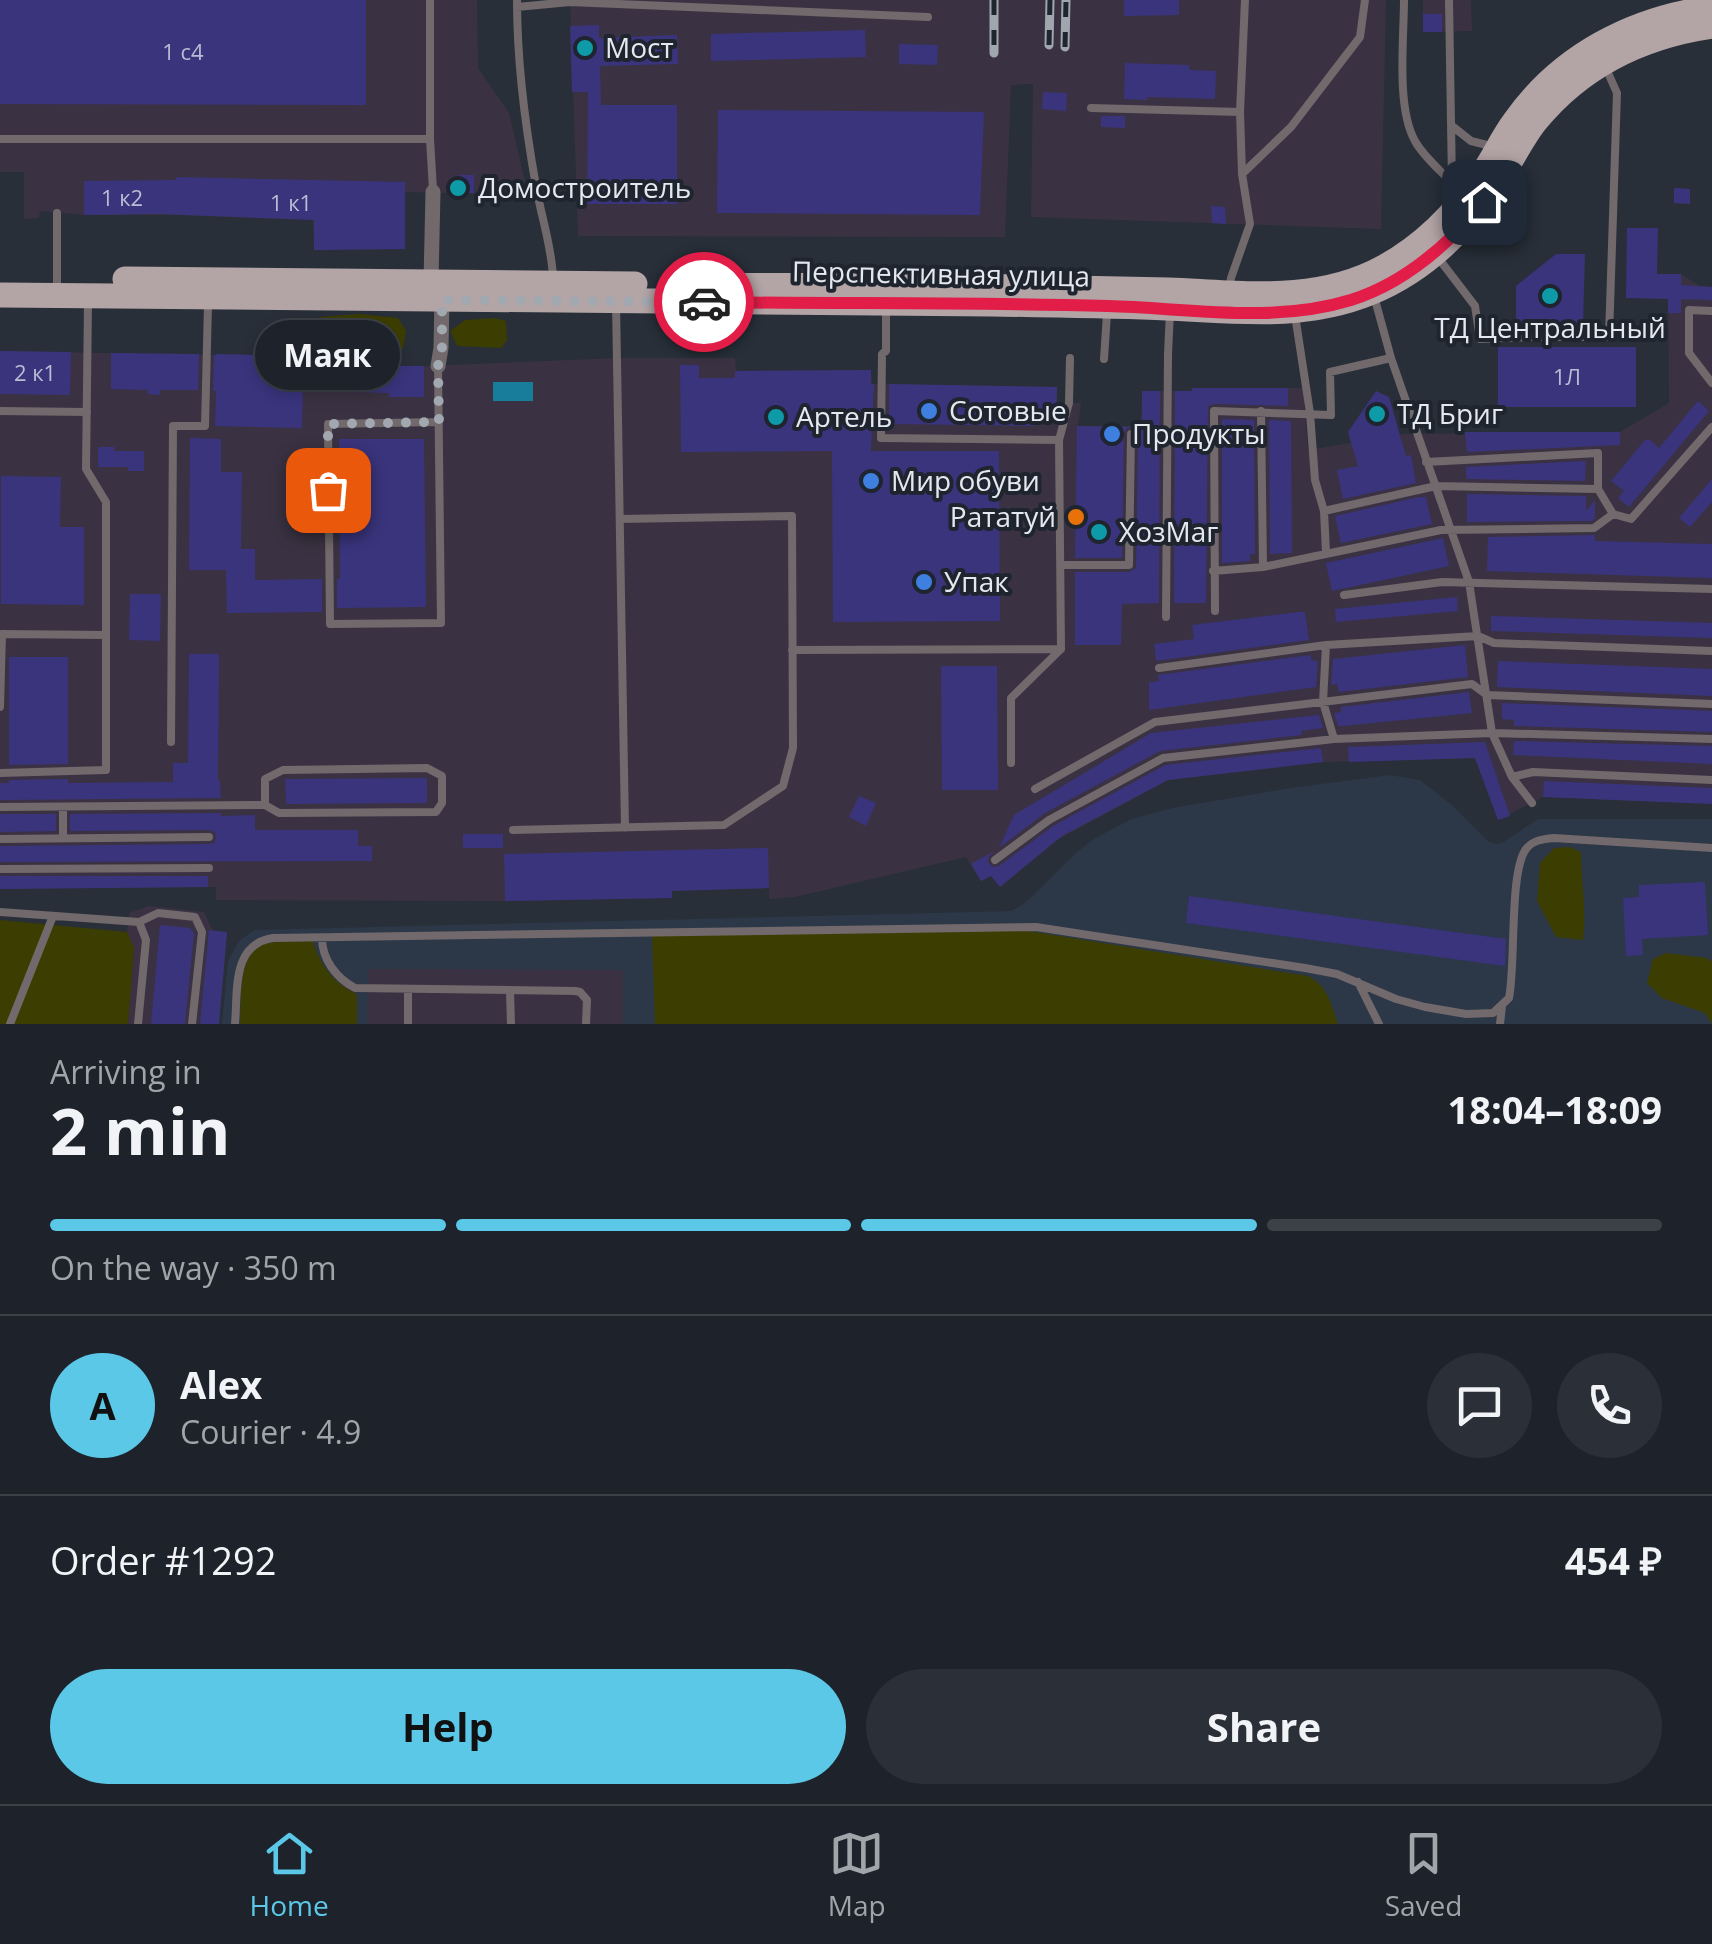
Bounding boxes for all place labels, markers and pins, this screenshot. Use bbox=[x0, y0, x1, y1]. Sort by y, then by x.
place label: Мост bbox=[605, 28, 674, 66]
marker: Мост bbox=[574, 37, 596, 59]
pin bbox=[1442, 160, 1527, 245]
place label: Домостроитель bbox=[478, 168, 691, 206]
marker: Домостроитель bbox=[447, 177, 469, 199]
marker: ТД Центральный bbox=[1539, 285, 1561, 307]
place label: ТД Центральный bbox=[1434, 308, 1666, 346]
callout: Маяк bbox=[255, 320, 400, 390]
place label: Сотовые bbox=[949, 391, 1067, 429]
place label: ТД Бриг bbox=[1397, 394, 1503, 432]
place label: Артель bbox=[796, 397, 892, 435]
marker: Сотовые bbox=[918, 400, 940, 422]
marker: ТД Бриг bbox=[1366, 403, 1388, 425]
marker: Артель bbox=[765, 406, 787, 428]
place label: Продукты bbox=[1132, 414, 1266, 452]
marker: Продукты bbox=[1101, 423, 1123, 445]
pin bbox=[286, 448, 371, 533]
place label: Мир обуви bbox=[891, 461, 1040, 499]
marker: Мир обуви bbox=[860, 470, 882, 492]
place label: Рататуй bbox=[950, 497, 1056, 535]
marker: Рататуй bbox=[1065, 506, 1087, 528]
place label: ХозМаг bbox=[1119, 512, 1218, 550]
marker: ХозМаг bbox=[1088, 521, 1110, 543]
place label: Упак bbox=[944, 562, 1009, 600]
marker: Упак bbox=[913, 571, 935, 593]

